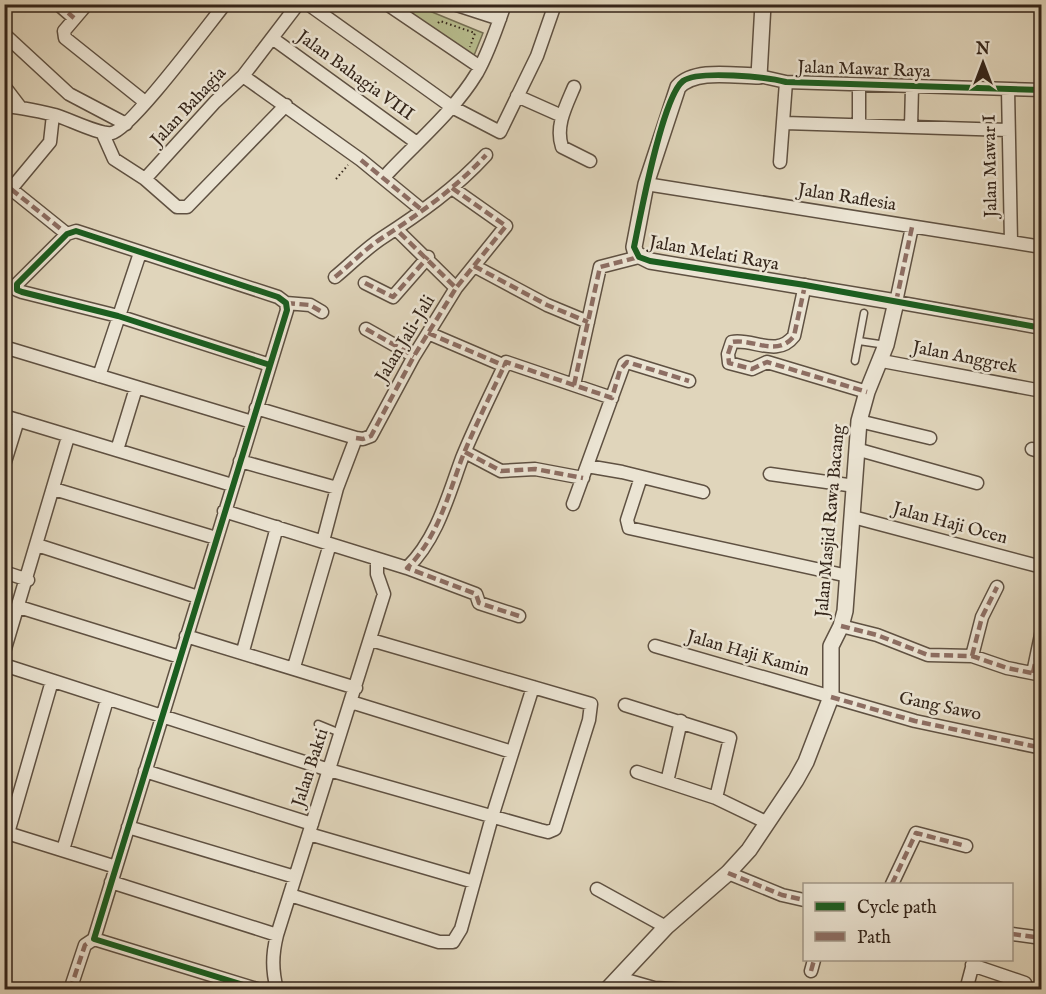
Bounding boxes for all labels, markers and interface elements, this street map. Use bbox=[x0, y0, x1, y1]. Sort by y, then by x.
street label: Jalan Bahagia VIII bbox=[290, 25, 418, 126]
north arrow bbox=[953, 33, 1013, 93]
text: N bbox=[975, 40, 990, 60]
street label: Jalan Mawar Raya bbox=[795, 56, 931, 84]
street label: Jalan Bahagia bbox=[145, 62, 232, 153]
street label: Jalan Mawar I bbox=[979, 114, 1003, 220]
street label: Jalan Raflesia bbox=[794, 179, 898, 217]
street label: Jalan Melati Raya bbox=[645, 231, 781, 277]
street label: Jalan Jali-Jali bbox=[370, 291, 441, 389]
street label: Jalan Anggrek bbox=[908, 336, 1020, 380]
street label: Jalan Masjid Rawa Bacang bbox=[811, 423, 851, 620]
street label: Jalan Haji Ocen bbox=[888, 497, 1010, 550]
street label: Jalan Haji Kamin bbox=[682, 625, 812, 683]
street label: Gang Sawo bbox=[897, 687, 984, 727]
street label: Jalan Bakti bbox=[287, 726, 335, 812]
legend bbox=[803, 883, 1013, 961]
text: Cycle path bbox=[857, 897, 937, 920]
text: Path bbox=[857, 927, 891, 950]

